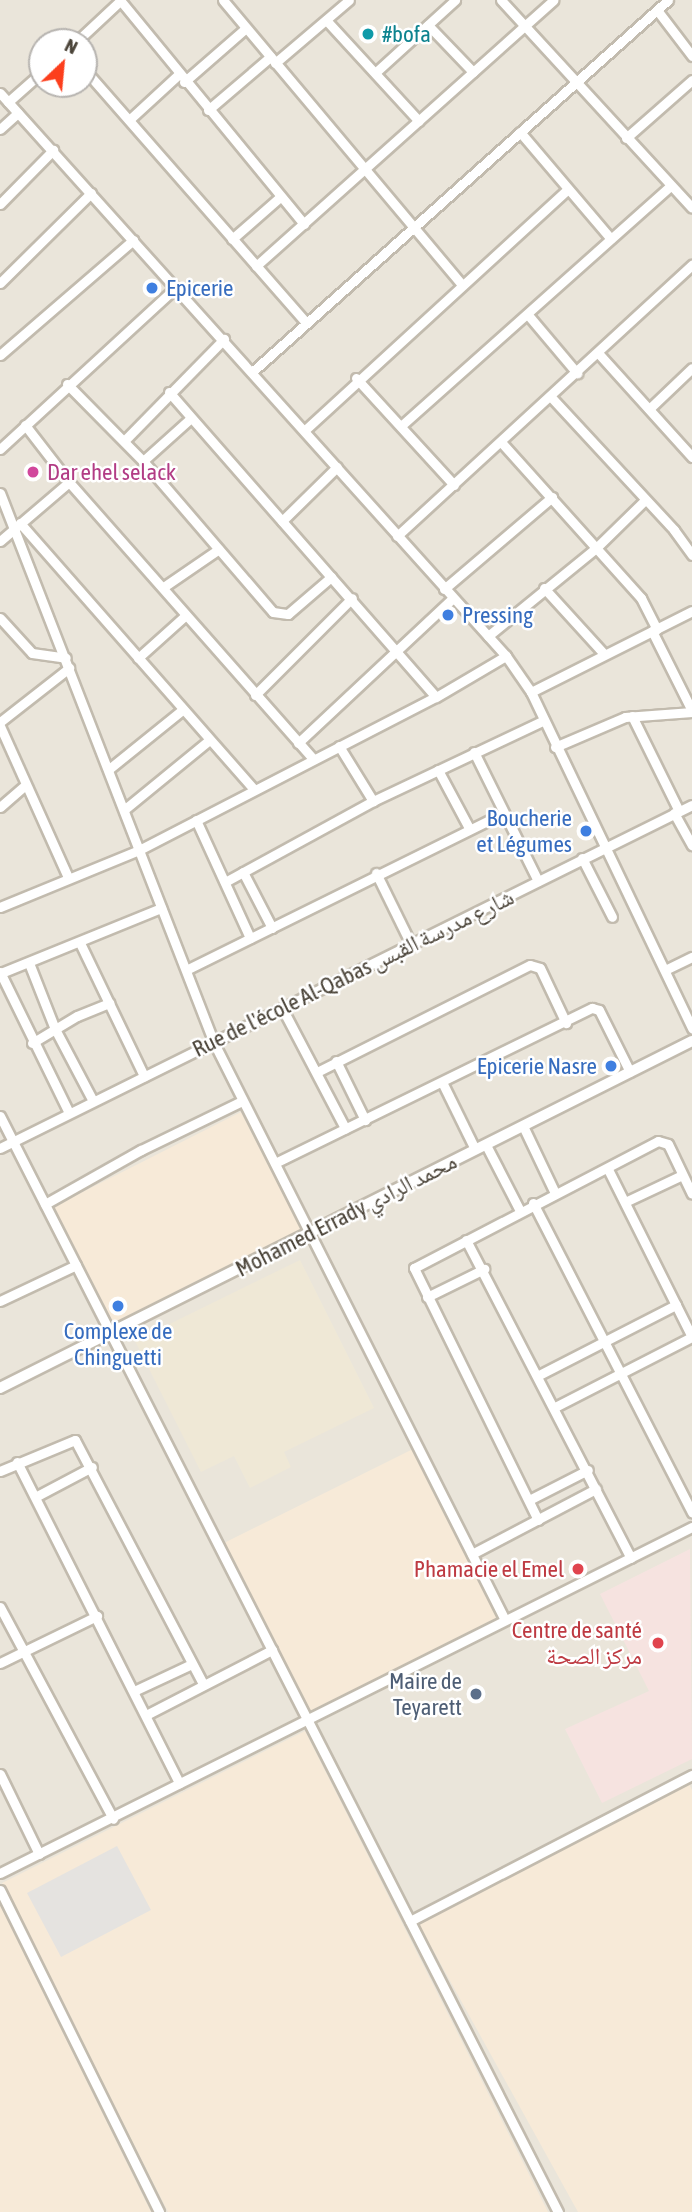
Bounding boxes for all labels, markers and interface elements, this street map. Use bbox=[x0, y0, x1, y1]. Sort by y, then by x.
place label: #bofa bbox=[382, 20, 431, 48]
marker: #bofa bbox=[360, 26, 376, 42]
north arrow bbox=[28, 28, 98, 98]
text: N bbox=[61, 34, 81, 58]
place label: Epicerie bbox=[166, 274, 233, 302]
marker: Epicerie bbox=[144, 280, 160, 296]
place label: Dar ehel selack bbox=[47, 458, 176, 486]
marker: Dar ehel selack bbox=[25, 464, 41, 480]
place label: Pressing bbox=[462, 601, 533, 629]
marker: Pressing bbox=[440, 607, 456, 623]
place label: Boucherie et Légumes bbox=[476, 804, 572, 858]
marker: Boucherie et Légumes bbox=[578, 823, 594, 839]
street label: Rue de l'école Al-Qabas شارع مدرسة القبس bbox=[188, 883, 518, 1063]
place label: Epicerie Nasre bbox=[477, 1052, 597, 1080]
marker: Epicerie Nasre bbox=[603, 1058, 619, 1074]
street label: Mohamed Errady محمد الرادي bbox=[231, 1147, 461, 1283]
marker: Complexe de Chinguetti bbox=[110, 1298, 126, 1314]
place label: Complexe de Chinguetti bbox=[64, 1317, 172, 1371]
place label: Phamacie el Emel bbox=[414, 1555, 564, 1583]
marker: Phamacie el Emel bbox=[570, 1561, 586, 1577]
place label: Centre de santé مركز الصحة bbox=[512, 1616, 642, 1670]
marker: Centre de santé مركز الصحة bbox=[648, 1633, 668, 1653]
place label: Maire de Teyarett bbox=[389, 1667, 462, 1721]
marker: Maire de Teyarett bbox=[468, 1686, 484, 1702]

